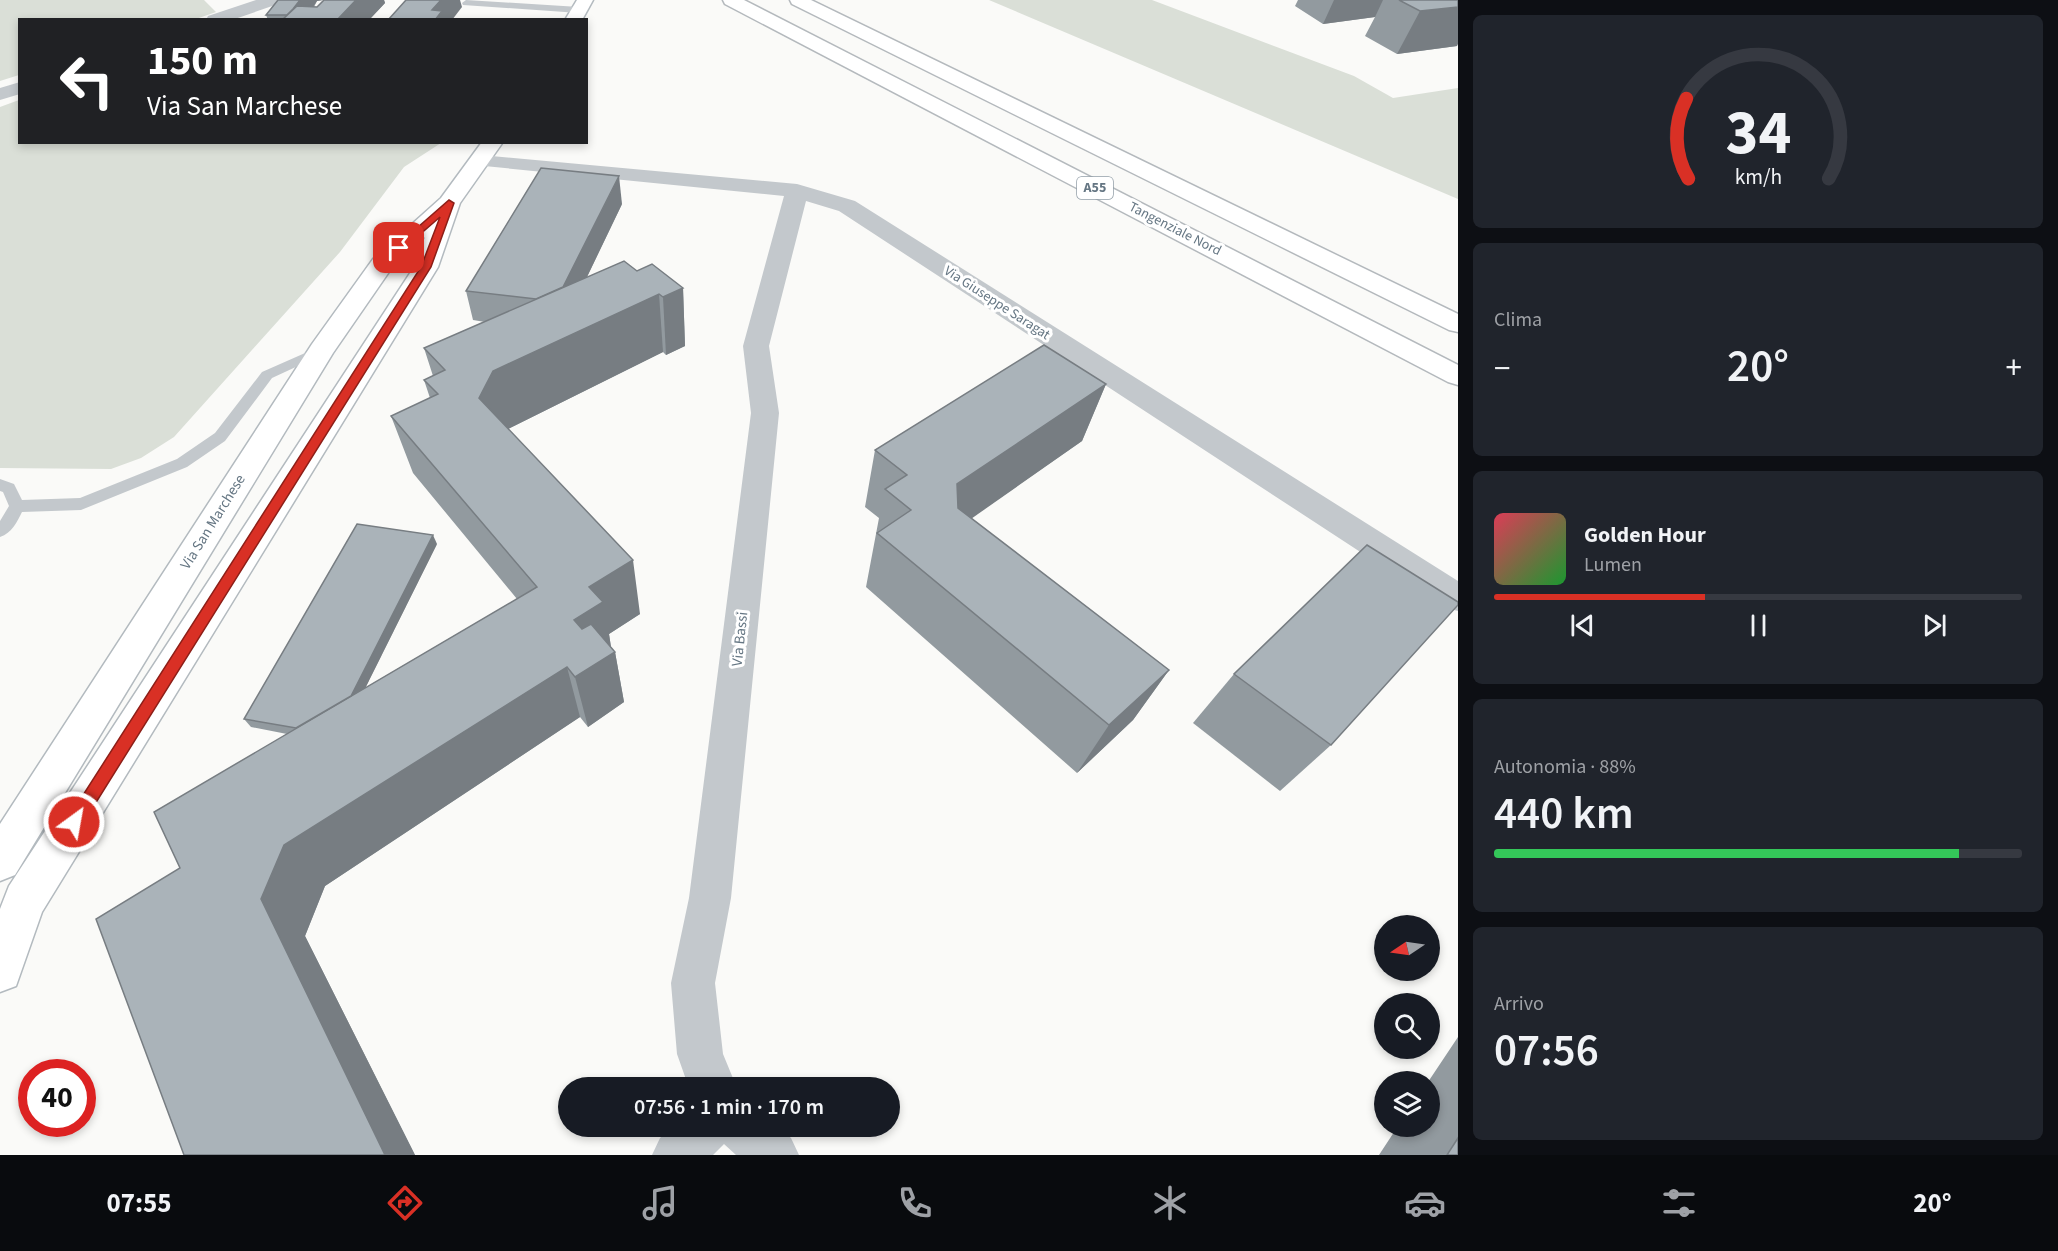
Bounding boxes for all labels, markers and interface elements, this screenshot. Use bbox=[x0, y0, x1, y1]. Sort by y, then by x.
text: 150 m bbox=[147, 31, 258, 91]
icon: left bbox=[48, 42, 126, 120]
text: Via San Marchese bbox=[147, 87, 342, 126]
text: 34 bbox=[1725, 89, 1791, 178]
text: km/h bbox=[1734, 162, 1782, 193]
road number: A55 bbox=[1077, 177, 1113, 199]
street label: Tangenziale Nord bbox=[1125, 197, 1225, 261]
pin bbox=[373, 222, 424, 273]
icon: arrive bbox=[382, 231, 415, 264]
street label: Via Giuseppe Saragat bbox=[940, 261, 1054, 345]
text: Clima bbox=[1494, 306, 1542, 334]
text: 20° bbox=[1727, 335, 1789, 399]
text: − bbox=[1494, 345, 1510, 392]
text: + bbox=[2006, 345, 2022, 392]
street label: Via San Marchese bbox=[175, 470, 251, 574]
text: Golden Hour bbox=[1584, 519, 1706, 551]
text: Lumen bbox=[1584, 551, 1642, 579]
icon: previous bbox=[1566, 609, 1599, 642]
icon: pause bbox=[1742, 609, 1775, 642]
icon: next bbox=[1918, 609, 1951, 642]
street label: Via Bassi bbox=[727, 611, 753, 667]
text: Autonomia · 88% bbox=[1494, 753, 1636, 781]
text: 440 km bbox=[1494, 782, 1634, 846]
position arrow bbox=[42, 790, 106, 854]
north arrow bbox=[1374, 915, 1440, 981]
map controls bbox=[1374, 915, 1440, 1137]
text: Arrivo bbox=[1494, 990, 1544, 1018]
button: search bbox=[1374, 993, 1440, 1059]
text: 07:56 bbox=[1494, 1019, 1599, 1083]
speed limit sign: 40 bbox=[18, 1059, 96, 1137]
button: layers bbox=[1374, 1071, 1440, 1137]
text: 07:56 · 1 min · 170 m bbox=[634, 1091, 824, 1123]
icon: directions bbox=[384, 1182, 426, 1224]
icon: music bbox=[639, 1182, 681, 1224]
icon: phone bbox=[894, 1182, 936, 1224]
icon: climate bbox=[1149, 1182, 1191, 1224]
icon: car bbox=[1404, 1182, 1446, 1224]
icon: filters bbox=[1658, 1182, 1700, 1224]
text: 07:55 bbox=[106, 1184, 172, 1223]
text: 20° bbox=[1913, 1184, 1952, 1223]

